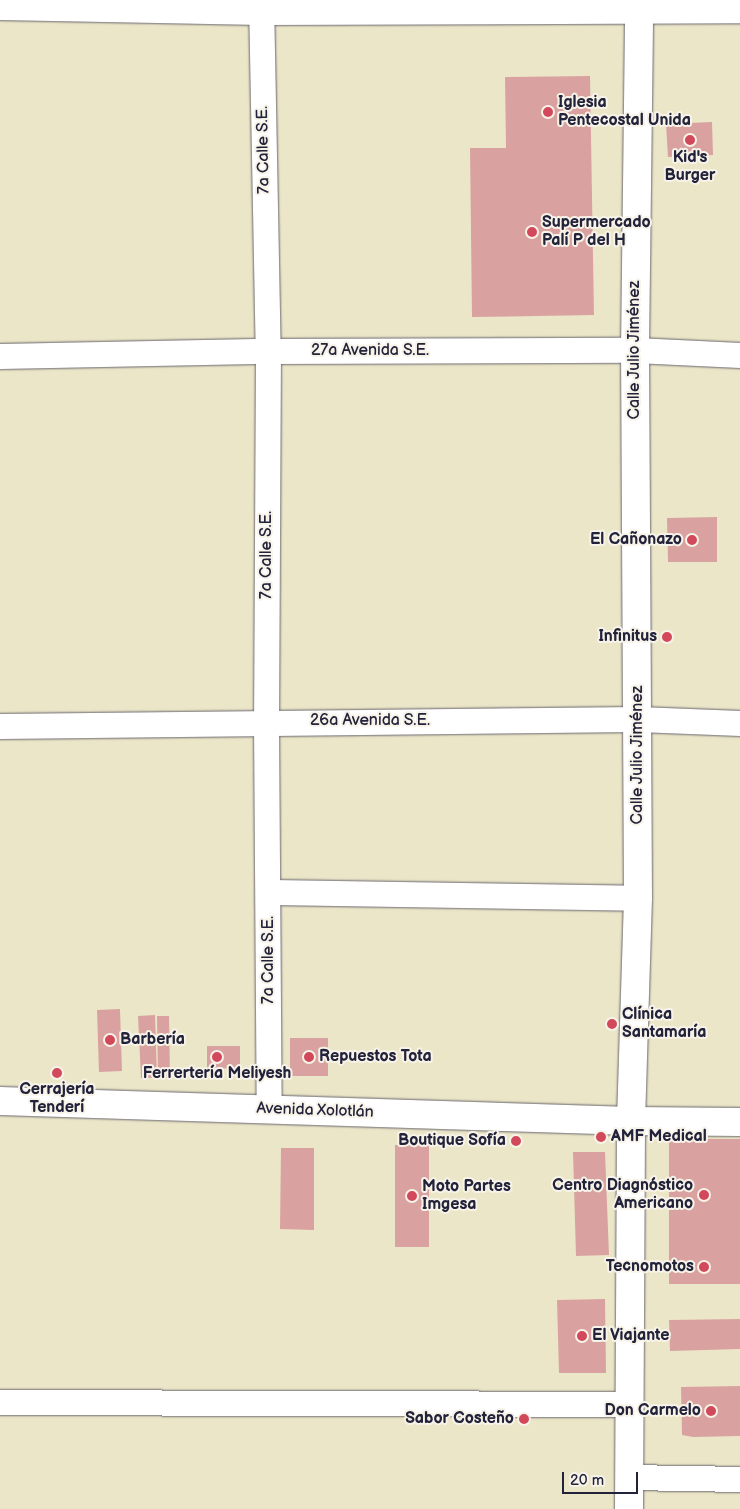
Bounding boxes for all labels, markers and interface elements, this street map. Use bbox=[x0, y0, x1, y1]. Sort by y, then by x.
place label: Iglesia Pentecostal Unida bbox=[558, 93, 691, 131]
street label: 7a Calle S.E. bbox=[254, 105, 274, 195]
marker: Iglesia Pentecostal Unida bbox=[542, 106, 554, 118]
marker: Kid's Burger bbox=[684, 134, 696, 146]
place label: Kid's Burger bbox=[665, 148, 715, 186]
place label: Supermercado Palí P del H bbox=[542, 213, 651, 251]
marker: Supermercado Palí P del H bbox=[526, 226, 538, 238]
street label: Calle Julio Jiménez bbox=[625, 280, 645, 420]
street label: 27a Avenida S.E. bbox=[311, 341, 429, 361]
street label: 7a Calle S.E. bbox=[257, 511, 277, 599]
place label: El Cañonazo bbox=[590, 530, 682, 550]
marker: El Cañonazo bbox=[686, 534, 698, 546]
place label: Infinitus bbox=[598, 627, 657, 647]
marker: Infinitus bbox=[661, 631, 673, 643]
street label: Calle Julio Jiménez bbox=[628, 685, 648, 825]
street label: 26a Avenida S.E. bbox=[310, 711, 430, 731]
street label: 7a Calle S.E. bbox=[259, 916, 279, 1004]
place label: Clínica Santamaría bbox=[622, 1005, 706, 1043]
marker: Clínica Santamaría bbox=[606, 1018, 618, 1030]
place label: Barbería bbox=[120, 1030, 185, 1050]
marker: Barbería bbox=[104, 1034, 116, 1046]
place label: Repuestos Tota bbox=[319, 1047, 432, 1067]
marker: Ferrertería Meliyesh bbox=[211, 1051, 223, 1063]
marker: Repuestos Tota bbox=[303, 1051, 315, 1063]
place label: Ferrertería Meliyesh bbox=[143, 1064, 291, 1084]
marker: Cerrajería Tenderí bbox=[51, 1067, 63, 1079]
place label: Cerrajería Tenderí bbox=[19, 1080, 95, 1118]
street label: Avenida Xolotlán bbox=[255, 1099, 375, 1123]
place label: AMF Medical bbox=[611, 1127, 707, 1147]
place label: Boutique Sofía bbox=[398, 1131, 506, 1151]
marker: AMF Medical bbox=[595, 1131, 607, 1143]
marker: Boutique Sofía bbox=[510, 1135, 522, 1147]
place label: Centro Diagnóstico Americano bbox=[552, 1176, 693, 1214]
place label: Moto Partes Imgesa bbox=[422, 1177, 511, 1215]
marker: Centro Diagnóstico Americano bbox=[697, 1188, 711, 1202]
marker: Moto Partes Imgesa bbox=[406, 1190, 418, 1202]
place label: Tecnomotos bbox=[606, 1257, 694, 1277]
marker: Tecnomotos bbox=[698, 1261, 710, 1273]
place label: El Viajante bbox=[592, 1326, 670, 1346]
marker: El Viajante bbox=[576, 1330, 588, 1342]
place label: Don Carmelo bbox=[605, 1401, 701, 1421]
marker: Don Carmelo bbox=[705, 1405, 717, 1417]
place label: Sabor Costeño bbox=[405, 1409, 514, 1429]
marker: Sabor Costeño bbox=[518, 1413, 530, 1425]
scale bar bbox=[565, 1462, 641, 1494]
text: 20 m bbox=[570, 1471, 604, 1490]

